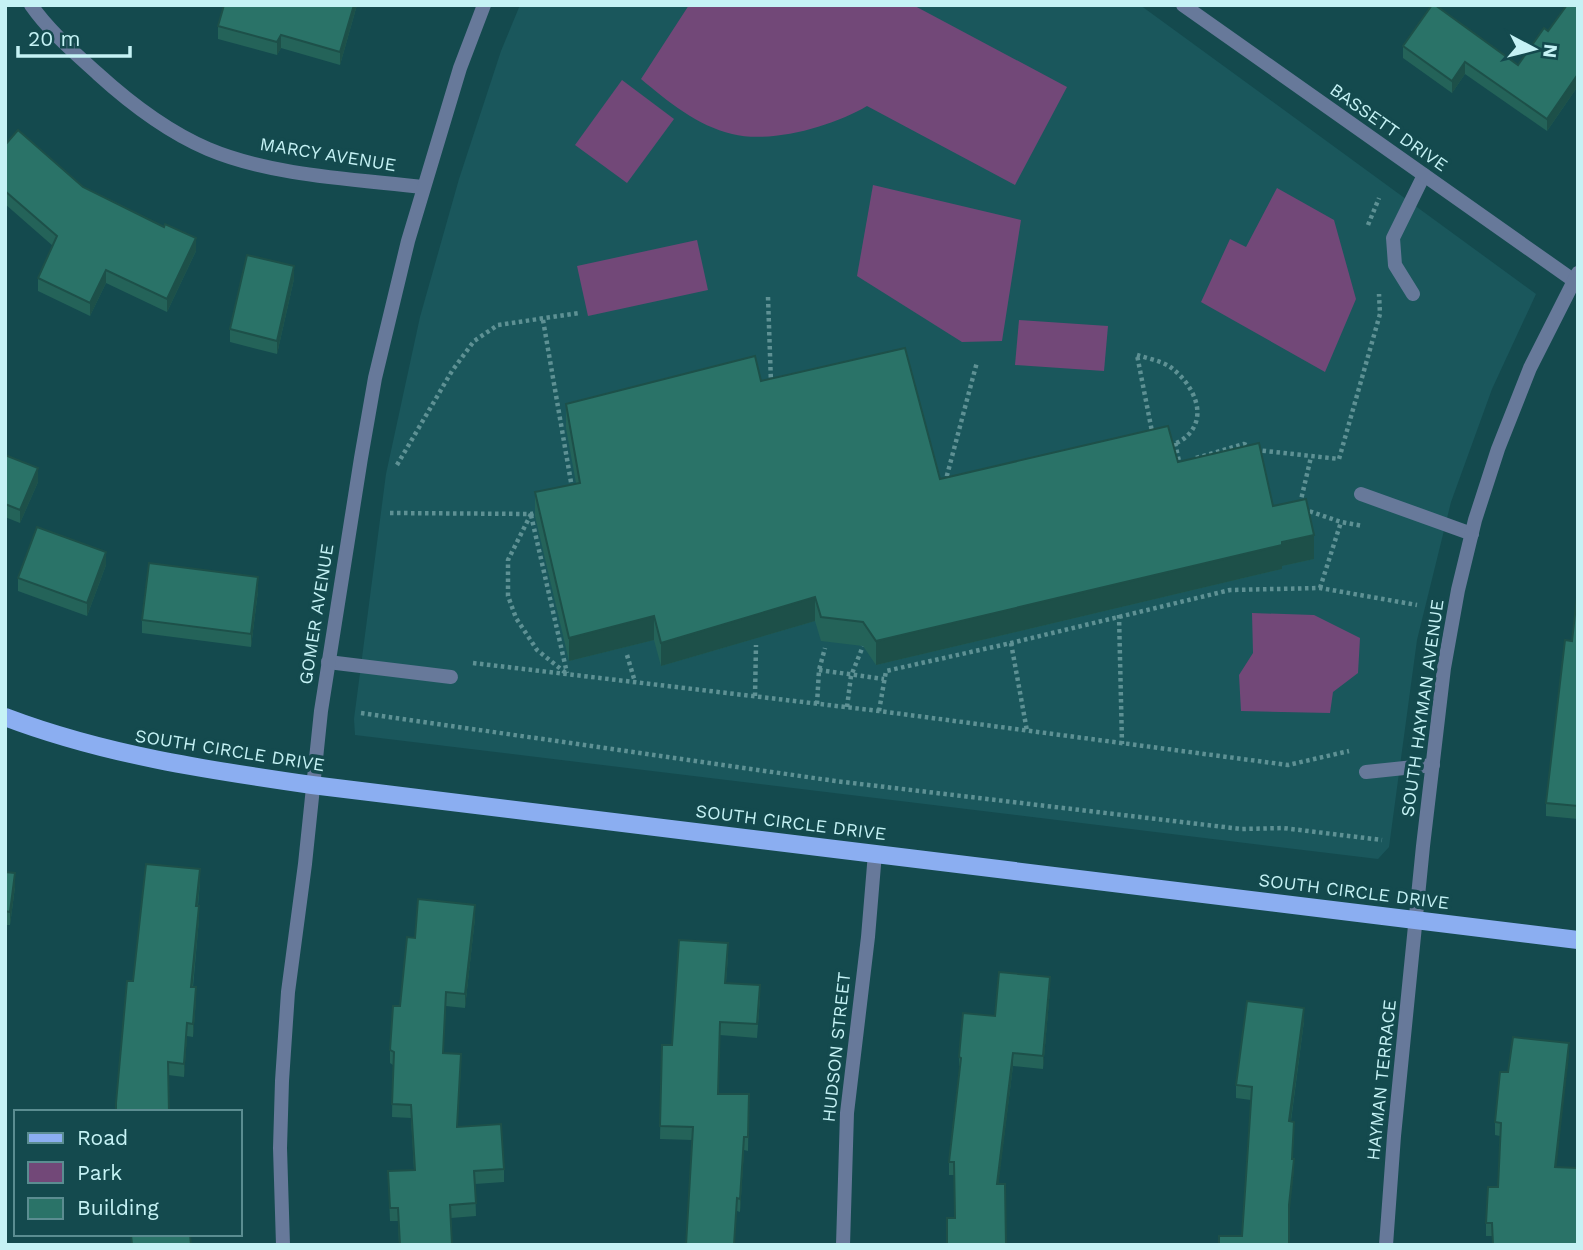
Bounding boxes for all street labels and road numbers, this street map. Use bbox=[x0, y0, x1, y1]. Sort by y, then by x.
street label: BASSETT DRIVE bbox=[1326, 79, 1452, 175]
street label: MARCY AVENUE bbox=[258, 133, 398, 175]
street label: GOMER AVENUE bbox=[295, 542, 337, 686]
street label: SOUTH HAYMAN AVENUE bbox=[1396, 598, 1448, 818]
street label: SOUTH CIRCLE DRIVE bbox=[134, 725, 326, 775]
street label: SOUTH CIRCLE DRIVE bbox=[695, 800, 887, 844]
street label: SOUTH CIRCLE DRIVE bbox=[1258, 869, 1450, 913]
street label: HUDSON STREET bbox=[818, 971, 854, 1123]
street label: HAYMAN TERRACE bbox=[1362, 999, 1400, 1161]

